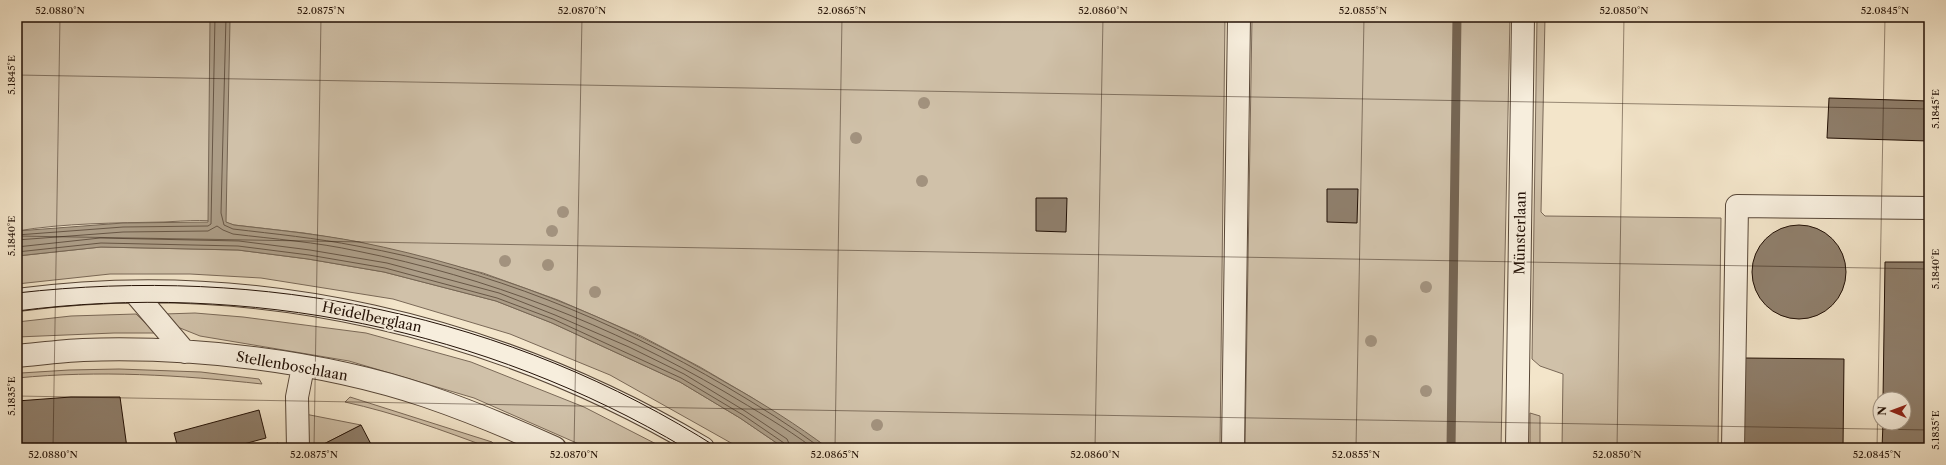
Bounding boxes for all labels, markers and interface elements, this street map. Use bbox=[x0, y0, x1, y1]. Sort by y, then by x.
text: 52.0880°N bbox=[35, 4, 85, 17]
text: 52.0875°N bbox=[297, 4, 345, 17]
text: 52.0870°N bbox=[558, 4, 606, 17]
text: 52.0865°N bbox=[818, 4, 866, 17]
text: 52.0860°N bbox=[1078, 4, 1128, 17]
text: 52.0855°N bbox=[1339, 4, 1387, 17]
text: 52.0850°N bbox=[1599, 4, 1649, 17]
text: 52.0845°N bbox=[1861, 4, 1909, 17]
text: 5.1845°E bbox=[5, 55, 18, 95]
text: 5.1845°E bbox=[1929, 89, 1942, 129]
street label: Münsterlaan bbox=[1510, 191, 1530, 275]
text: 5.1840°E bbox=[5, 216, 18, 256]
text: 5.1840°E bbox=[1929, 249, 1942, 289]
street label: Heidelberglaan bbox=[320, 298, 424, 336]
street label: Stellenboschlaan bbox=[235, 347, 349, 385]
text: 5.1835°E bbox=[5, 376, 18, 416]
north arrow bbox=[1872, 391, 1912, 431]
text: N bbox=[1875, 405, 1889, 416]
text: 5.1835°E bbox=[1929, 410, 1942, 450]
text: 52.0880°N bbox=[28, 448, 78, 461]
text: 52.0875°N bbox=[290, 448, 338, 461]
text: 52.0870°N bbox=[550, 448, 598, 461]
text: 52.0865°N bbox=[811, 448, 859, 461]
text: 52.0860°N bbox=[1070, 448, 1120, 461]
text: 52.0855°N bbox=[1332, 448, 1380, 461]
text: 52.0850°N bbox=[1592, 448, 1642, 461]
text: 52.0845°N bbox=[1853, 448, 1901, 461]

